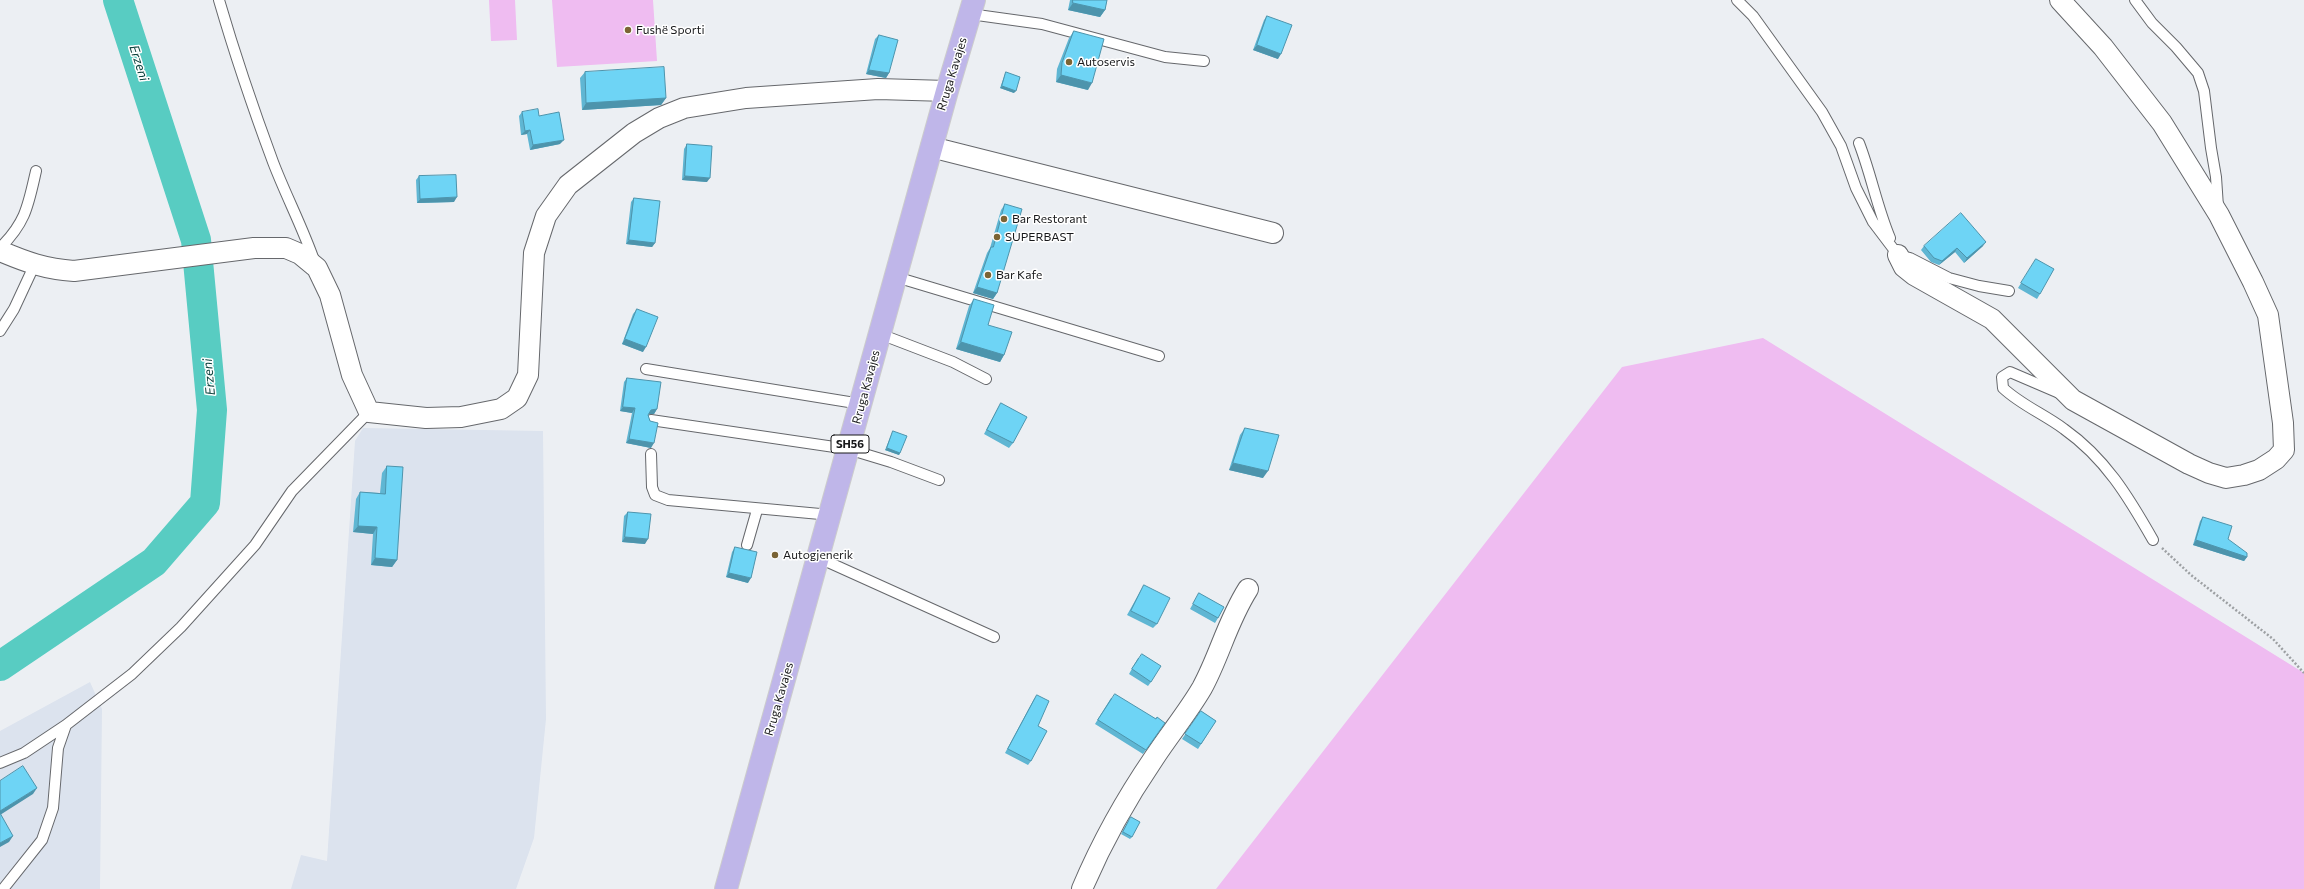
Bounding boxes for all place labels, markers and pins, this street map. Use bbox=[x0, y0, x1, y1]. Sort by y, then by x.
place label: Fushë Sporti bbox=[636, 23, 704, 37]
marker: Fushë Sporti bbox=[623, 25, 633, 35]
place label: Autoservis bbox=[1077, 55, 1135, 69]
marker: Autoservis bbox=[1064, 57, 1074, 67]
place label: Bar Restorant bbox=[1012, 212, 1087, 226]
marker: Bar Restorant bbox=[999, 214, 1009, 224]
place label: SUPERBAST bbox=[1005, 230, 1074, 244]
marker: SUPERBAST bbox=[992, 232, 1002, 242]
place label: Bar Kafe bbox=[996, 268, 1042, 282]
marker: Bar Kafe bbox=[983, 270, 993, 280]
place label: Autogjenerik bbox=[783, 548, 853, 562]
marker: Autogjenerik bbox=[770, 550, 780, 560]

